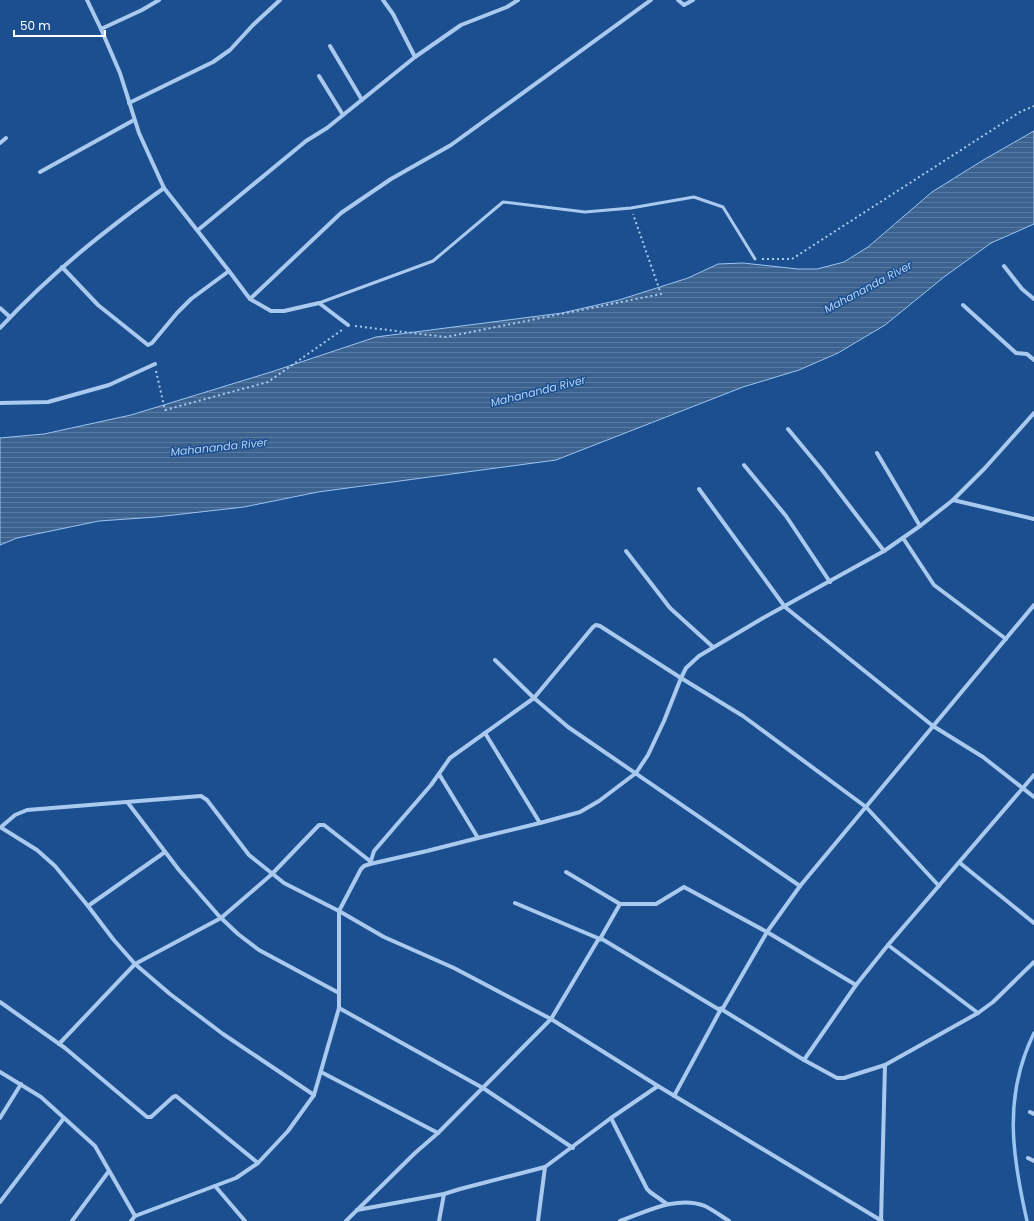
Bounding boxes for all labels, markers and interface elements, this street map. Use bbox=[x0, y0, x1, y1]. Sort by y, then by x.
scale bar bbox=[14, 12, 105, 38]
text: 50 m bbox=[20, 17, 51, 34]
water label: Mahananda River bbox=[821, 257, 916, 317]
water label: Mahananda River bbox=[489, 371, 588, 411]
water label: Mahananda River bbox=[170, 434, 269, 460]

